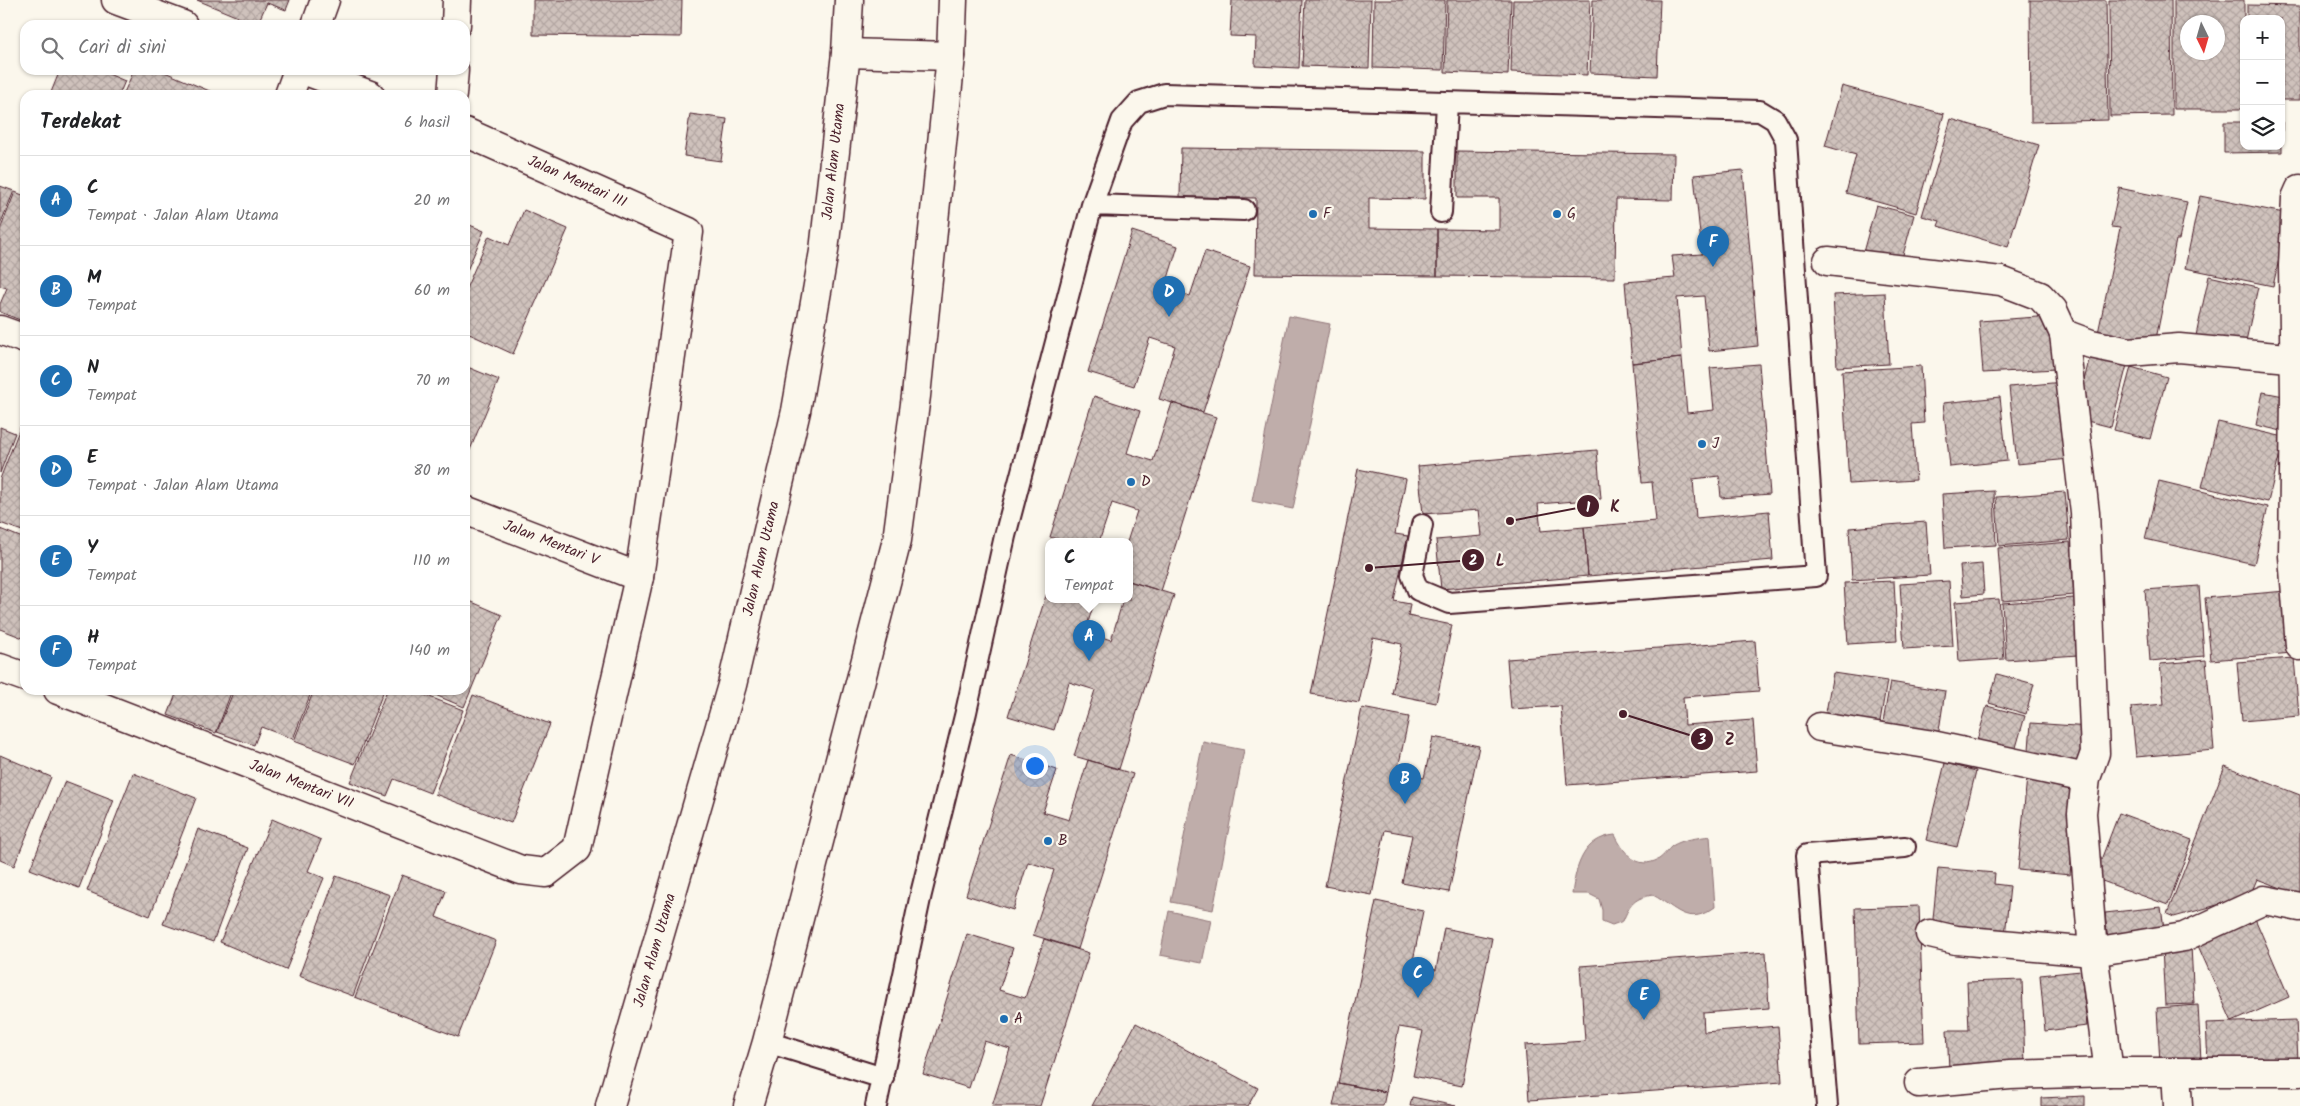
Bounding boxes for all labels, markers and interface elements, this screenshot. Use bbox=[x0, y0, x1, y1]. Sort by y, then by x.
north arrow bbox=[2180, 15, 2225, 60]
map controls bbox=[2240, 15, 2285, 150]
button: + bbox=[2240, 15, 2285, 60]
search box bbox=[20, 20, 470, 75]
text: Cari di sini bbox=[78, 33, 166, 63]
icon: search bbox=[38, 34, 66, 62]
button: − bbox=[2240, 60, 2285, 105]
street label: Jalan Alam Utama bbox=[816, 102, 852, 221]
button: layers bbox=[2240, 105, 2285, 150]
text: Terdekat bbox=[40, 106, 121, 139]
text: 6 hasil bbox=[404, 110, 450, 135]
street label: Jalan Mentari III bbox=[523, 149, 631, 215]
text: C bbox=[87, 173, 99, 203]
text: A bbox=[51, 188, 61, 213]
text: 20 m bbox=[414, 188, 450, 213]
place label: F bbox=[1323, 202, 1332, 226]
place label: G bbox=[1567, 202, 1576, 226]
text: Tempat · Jalan Alam Utama bbox=[87, 203, 279, 228]
marker: F bbox=[1307, 208, 1319, 220]
marker: G bbox=[1551, 208, 1563, 220]
pin: F bbox=[1697, 226, 1729, 267]
text: M bbox=[87, 263, 101, 293]
pin: D bbox=[1153, 276, 1185, 317]
text: B bbox=[51, 278, 61, 303]
text: 60 m bbox=[414, 278, 450, 303]
text: Tempat bbox=[87, 293, 137, 318]
text: N bbox=[87, 353, 99, 383]
text: C bbox=[51, 368, 61, 393]
text: 70 m bbox=[415, 368, 450, 393]
text: Tempat bbox=[87, 383, 137, 408]
place label: J bbox=[1712, 432, 1720, 456]
marker: J bbox=[1696, 438, 1708, 450]
text: E bbox=[87, 443, 97, 473]
text: D bbox=[51, 458, 61, 483]
text: 80 m bbox=[413, 458, 450, 483]
place label: D bbox=[1141, 470, 1151, 494]
text: Tempat · Jalan Alam Utama bbox=[87, 473, 279, 498]
marker: D bbox=[1125, 476, 1137, 488]
callout: K bbox=[1575, 491, 1630, 522]
text: K bbox=[1610, 495, 1620, 520]
text: 1 bbox=[1586, 496, 1591, 520]
street label: Jalan Alam Utama bbox=[736, 499, 787, 619]
street label: Jalan Mentari V bbox=[499, 514, 603, 573]
text: Y bbox=[87, 533, 98, 563]
popup bbox=[1045, 538, 1133, 603]
text: C bbox=[1064, 543, 1076, 573]
callout: L bbox=[1460, 545, 1514, 576]
text: E bbox=[52, 548, 60, 573]
text: 110 m bbox=[413, 548, 450, 573]
text: 2 bbox=[1469, 549, 1478, 573]
text: L bbox=[1496, 549, 1504, 574]
text: Tempat bbox=[87, 563, 137, 588]
text: Tempat bbox=[1064, 573, 1114, 598]
pin: A bbox=[1073, 620, 1105, 661]
text: H bbox=[87, 623, 99, 653]
text: F bbox=[52, 638, 60, 663]
text: 140 m bbox=[409, 638, 450, 663]
text: Tempat bbox=[87, 653, 137, 678]
callout: Z bbox=[1689, 724, 1745, 755]
text: 3 bbox=[1697, 728, 1706, 752]
text: Z bbox=[1725, 728, 1735, 753]
street label: Jalan Mentari VII bbox=[246, 753, 357, 816]
your location bbox=[1022, 753, 1048, 779]
pin: B bbox=[1389, 763, 1421, 804]
place label: B bbox=[1058, 829, 1068, 853]
marker: B bbox=[1042, 835, 1054, 847]
street label: Jalan Alam Utama bbox=[627, 891, 683, 1010]
pin: C bbox=[1402, 957, 1434, 998]
pin: E bbox=[1628, 979, 1660, 1020]
place label: A bbox=[1014, 1007, 1023, 1031]
marker: A bbox=[998, 1013, 1010, 1025]

